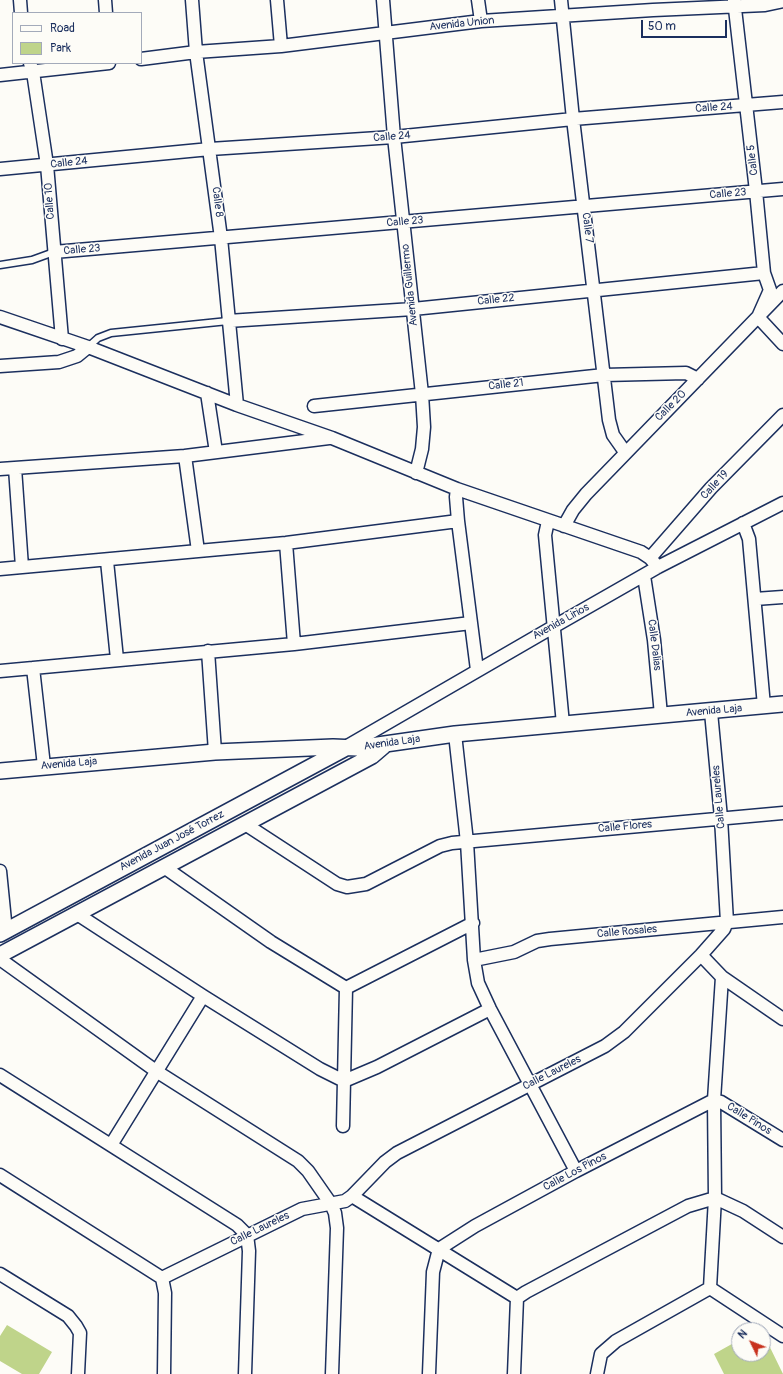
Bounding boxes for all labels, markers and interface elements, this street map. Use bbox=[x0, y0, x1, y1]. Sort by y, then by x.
legend bbox=[12, 12, 142, 64]
scale bar bbox=[643, 12, 729, 38]
street label: Avenida Union bbox=[429, 14, 495, 34]
text: 50 m bbox=[648, 19, 676, 34]
text: Road bbox=[50, 21, 75, 36]
text: Park bbox=[50, 41, 71, 56]
street label: Calle 24 bbox=[695, 100, 733, 116]
street label: Calle 24 bbox=[373, 129, 411, 145]
street label: Calle 5 bbox=[745, 144, 761, 176]
street label: Calle 24 bbox=[50, 154, 88, 172]
street label: Calle 10 bbox=[42, 182, 58, 220]
street label: Calle 8 bbox=[209, 186, 225, 218]
street label: Calle 23 bbox=[709, 186, 747, 202]
street label: Calle 7 bbox=[579, 212, 595, 244]
street label: Calle 23 bbox=[386, 214, 424, 230]
street label: Calle 23 bbox=[63, 242, 101, 258]
street label: Avenida Guillermo bbox=[399, 243, 421, 327]
street label: Calle 22 bbox=[477, 291, 515, 309]
street label: Calle 21 bbox=[488, 377, 524, 393]
street label: Calle 20 bbox=[653, 388, 689, 424]
street label: Calle 19 bbox=[698, 468, 732, 502]
street label: Avenida Lirios bbox=[530, 601, 592, 643]
street label: Calle Dalias bbox=[644, 619, 664, 671]
street label: Avenida Laja bbox=[685, 702, 743, 720]
street label: Avenida Laja bbox=[363, 733, 421, 753]
street label: Avenida Laja bbox=[40, 755, 98, 773]
street label: Calle Laureles bbox=[710, 765, 728, 829]
street label: Avenida Juan José Torrez bbox=[117, 808, 227, 874]
street label: Calle Flores bbox=[597, 818, 653, 836]
street label: Calle Rosales bbox=[596, 923, 658, 941]
street label: Calle Laureles bbox=[521, 1053, 583, 1093]
street label: Calle Pinos bbox=[724, 1100, 774, 1138]
street label: Calle Los Pinos bbox=[541, 1150, 609, 1194]
street label: Calle Laureles bbox=[228, 1209, 292, 1249]
north arrow bbox=[731, 1322, 771, 1362]
text: N bbox=[735, 1327, 750, 1341]

